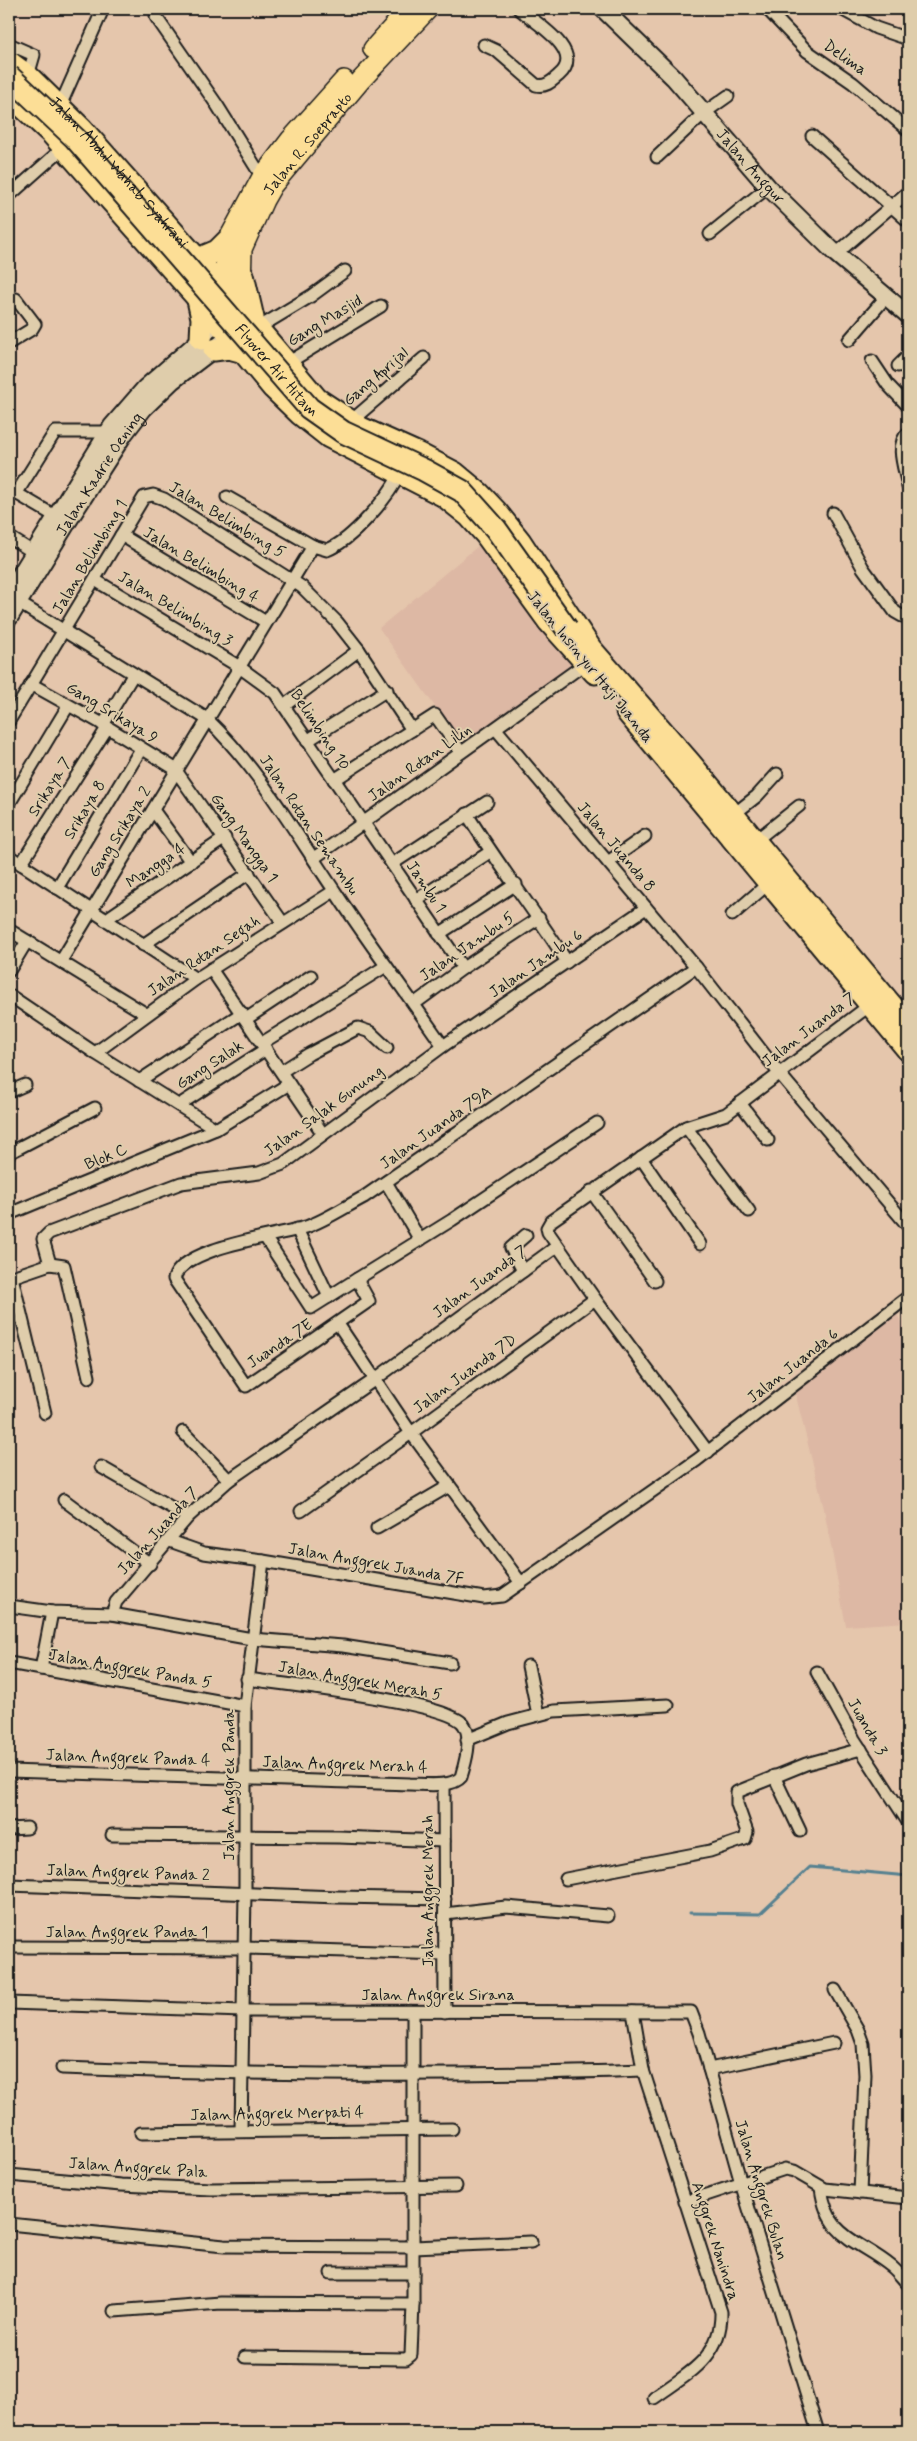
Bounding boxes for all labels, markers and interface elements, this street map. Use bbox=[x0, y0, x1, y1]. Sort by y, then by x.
street label: Delima bbox=[819, 36, 871, 80]
street label: Jalan R. Soeprapto bbox=[258, 88, 357, 199]
street label: Jalan Abdul Wahab Syahrani bbox=[44, 92, 194, 253]
street label: Jalan Anggur bbox=[712, 124, 790, 209]
street label: Gang Masjid bbox=[283, 290, 367, 353]
street label: Flyover Air Hitam bbox=[230, 319, 322, 422]
street label: Gang Aprijal bbox=[339, 343, 414, 412]
street label: Jalan Kadrie Oening bbox=[51, 408, 148, 540]
street label: Jalan Belimbing 5 bbox=[165, 477, 289, 563]
street label: Jalan Belimbing 1 bbox=[48, 496, 132, 618]
street label: Jalan Belimbing 4 bbox=[139, 522, 263, 608]
street label: Jalan Belimbing 3 bbox=[114, 567, 236, 651]
street label: Jalan Insinyur Haji Juanda bbox=[522, 587, 658, 747]
street label: Gang Srikaya 9 bbox=[62, 677, 162, 750]
street label: Belimbing 10 bbox=[285, 685, 355, 775]
street label: Jalan Rotan Lilin bbox=[364, 719, 476, 807]
street label: Jalan Rotan Semambu bbox=[254, 751, 364, 899]
street label: Srikaya 7 bbox=[24, 753, 77, 821]
street label: Srikaya 8 bbox=[59, 777, 111, 843]
street label: Gang Srikaya 2 bbox=[84, 782, 157, 882]
street label: Gang Mangga 1 bbox=[205, 789, 283, 887]
street label: Jalan Juanda 8 bbox=[572, 798, 660, 896]
street label: Mangga 4 bbox=[122, 838, 190, 894]
street label: Jambu 1 bbox=[401, 857, 451, 917]
street label: Jalan Jambu 5 bbox=[416, 908, 518, 986]
street label: Jalan Rotan Segah bbox=[144, 911, 265, 1002]
street label: Jalan Jambu 6 bbox=[485, 925, 587, 1003]
street label: Jalan Juanda 7 bbox=[758, 988, 860, 1072]
street label: Gang Salak bbox=[172, 1035, 248, 1095]
street label: Jalan Salak Gunung bbox=[260, 1060, 388, 1162]
street label: Jalan Juanda 79A bbox=[376, 1082, 496, 1174]
street label: Blok C bbox=[81, 1139, 131, 1175]
street label: Jalan Juanda 7 bbox=[429, 1240, 532, 1323]
street label: Juanda 7E bbox=[243, 1314, 317, 1374]
street label: Jalan Juanda 6 bbox=[743, 1324, 843, 1408]
street label: Jalan Juanda 7D bbox=[409, 1329, 521, 1419]
street label: Jalan Juanda 7 bbox=[113, 1482, 203, 1580]
street label: Jalan Anggrek Juanda 7F bbox=[286, 1538, 466, 1591]
street label: Jalan Anggrek Panda 5 bbox=[47, 1644, 213, 1695]
street label: Jalan Anggrek Merah 5 bbox=[276, 1656, 444, 1707]
street label: Juanda 3 bbox=[842, 1695, 892, 1759]
street label: Jalan Anggrek Panda bbox=[219, 1709, 241, 1861]
street label: Jalan Anggrek Panda 4 bbox=[45, 1745, 211, 1772]
street label: Jalan Anggrek Merah 4 bbox=[262, 1752, 428, 1779]
street label: Jalan Anggrek Merah bbox=[418, 1815, 440, 1967]
street label: Jalan Anggrek Panda 2 bbox=[46, 1860, 210, 1887]
street label: Jalan Anggrek Panda 1 bbox=[46, 1922, 208, 1944]
street label: Jalan Anggrek Sirana bbox=[361, 1985, 515, 2007]
street label: Jalan Anggrek Merpati 4 bbox=[190, 2102, 364, 2127]
street label: Jalan Anggrek Bulan bbox=[729, 2117, 792, 2263]
street label: Jalan Anggrek Pala bbox=[68, 2153, 209, 2184]
street label: Anggrek Nanindra bbox=[685, 2179, 744, 2303]

